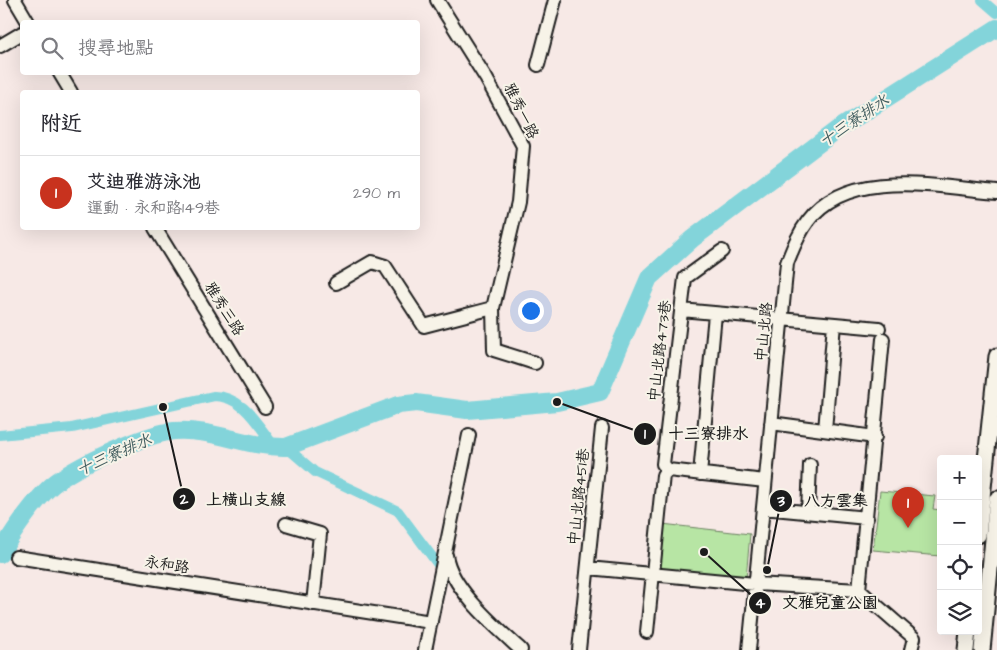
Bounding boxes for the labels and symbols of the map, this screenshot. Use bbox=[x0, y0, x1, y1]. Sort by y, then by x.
street label: 雅秀一路 bbox=[498, 79, 544, 143]
water label: 十三寮排水 bbox=[815, 89, 894, 152]
street label: 雅秀三路 bbox=[199, 278, 249, 340]
your location bbox=[518, 298, 544, 324]
street label: 中山北路473巷 bbox=[643, 299, 677, 403]
street label: 中山北路 bbox=[750, 301, 778, 363]
callout: 十三寮排水 bbox=[633, 418, 758, 449]
text: 十三寮排水 bbox=[668, 423, 749, 445]
text: 1 bbox=[644, 424, 646, 445]
water label: 十三寮排水 bbox=[73, 428, 156, 481]
street label: 中山北路451巷 bbox=[563, 447, 595, 547]
callout: 上橫山支線 bbox=[171, 484, 296, 515]
callout: 八方雲集 bbox=[769, 485, 878, 516]
pin: 1 bbox=[892, 487, 924, 528]
text: 2 bbox=[179, 489, 189, 510]
text: 上橫山支線 bbox=[206, 489, 286, 511]
text: 八方雲集 bbox=[804, 490, 868, 512]
text: 3 bbox=[776, 491, 785, 512]
street label: 永和路 bbox=[143, 551, 191, 579]
callout: 文雅兒童公園 bbox=[747, 587, 888, 618]
text: 文雅兒童公園 bbox=[782, 592, 878, 614]
text: 4 bbox=[755, 593, 766, 614]

